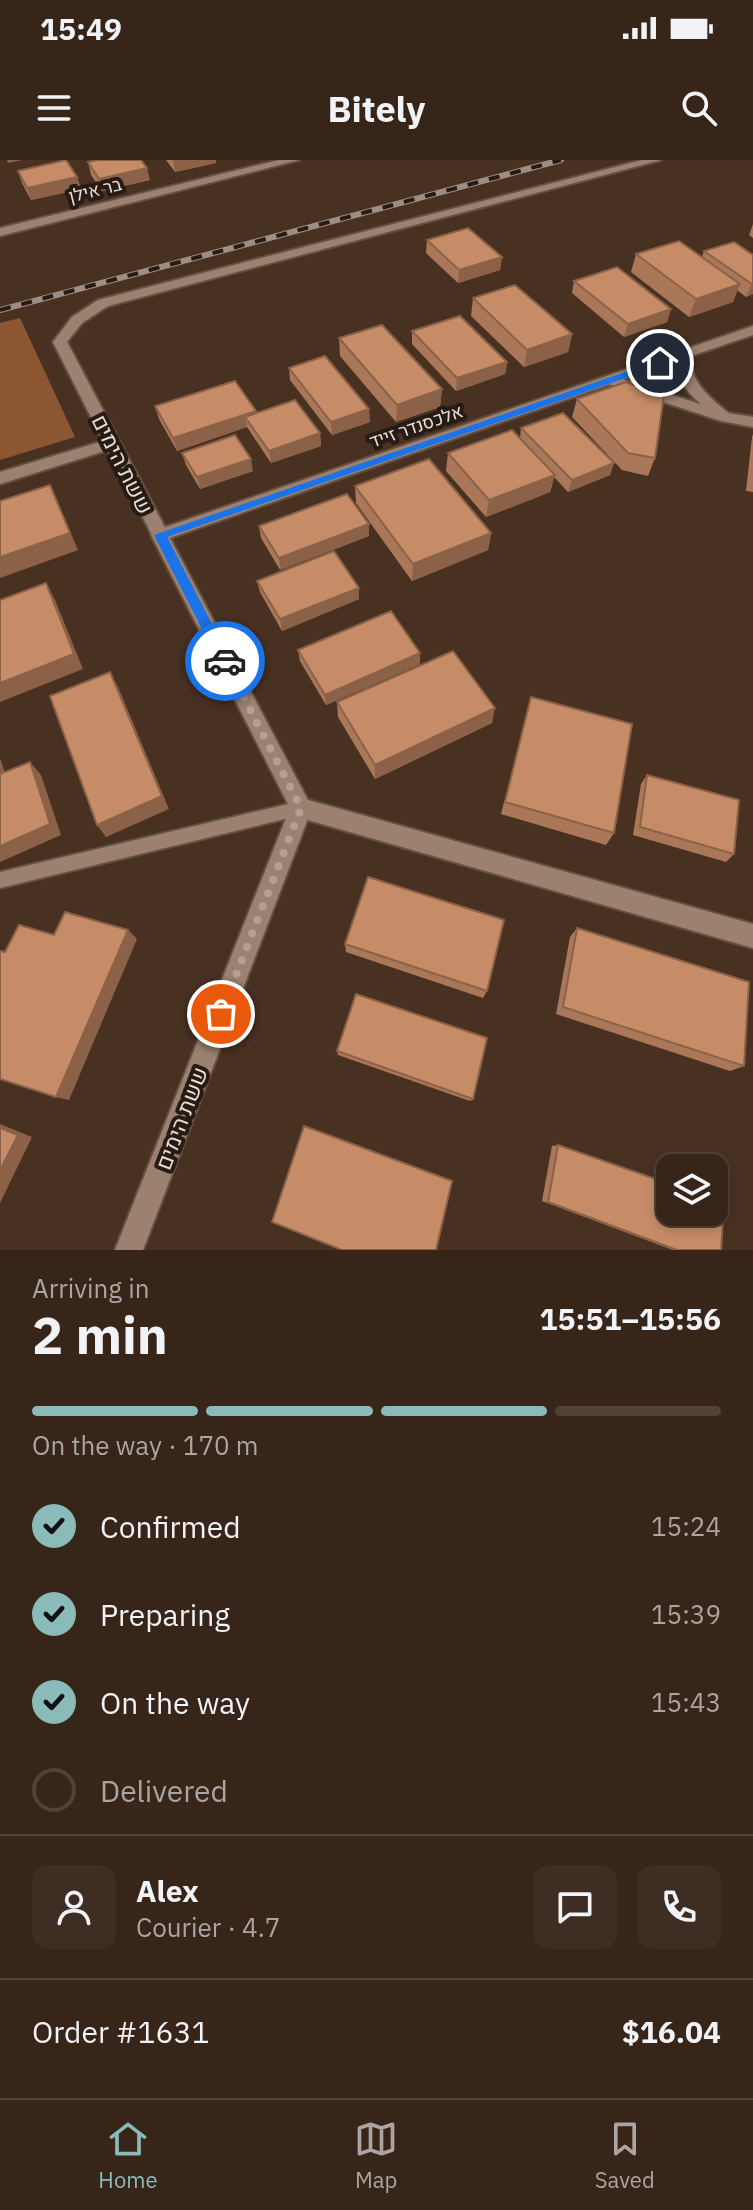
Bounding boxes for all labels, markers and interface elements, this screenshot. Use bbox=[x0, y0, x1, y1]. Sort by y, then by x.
text: 15:49 bbox=[40, 9, 122, 48]
text: Bitely bbox=[327, 85, 426, 132]
icon: menu bbox=[32, 86, 76, 130]
icon: search bbox=[677, 86, 721, 130]
street label: בר אילן bbox=[66, 172, 124, 208]
pin bbox=[626, 329, 694, 397]
icon: home bbox=[638, 341, 682, 385]
street label: אלכסנדר זייד bbox=[366, 399, 466, 453]
street label: ששת הימים bbox=[86, 409, 160, 519]
courier bbox=[185, 621, 265, 701]
icon: car bbox=[203, 639, 247, 683]
pin bbox=[187, 980, 255, 1048]
icon: bag bbox=[199, 992, 243, 1036]
street label: ששת הימים bbox=[148, 1062, 214, 1174]
map controls bbox=[656, 1154, 728, 1226]
button: layers bbox=[656, 1154, 728, 1226]
text: Arriving in bbox=[32, 1271, 149, 1305]
text: 15:51–15:56 bbox=[540, 1299, 721, 1338]
text: 2 min bbox=[32, 1301, 168, 1368]
text: On the way · 170 m bbox=[32, 1428, 258, 1462]
icon: check bbox=[32, 1504, 76, 1548]
text: Confirmed bbox=[100, 1507, 241, 1546]
text: 15:24 bbox=[651, 1509, 721, 1543]
icon: check bbox=[32, 1592, 76, 1636]
text: Preparing bbox=[100, 1595, 230, 1634]
text: 15:39 bbox=[651, 1597, 721, 1631]
icon: check bbox=[32, 1680, 76, 1724]
text: On the way bbox=[100, 1683, 250, 1722]
text: 15:43 bbox=[651, 1685, 721, 1719]
text: Delivered bbox=[100, 1771, 228, 1810]
button: person bbox=[32, 1865, 116, 1949]
button: chat bbox=[533, 1865, 617, 1949]
button: phone bbox=[637, 1865, 721, 1949]
text: Alex bbox=[136, 1871, 199, 1910]
text: Courier · 4.7 bbox=[136, 1910, 280, 1944]
text: Order #1631 bbox=[32, 2012, 209, 2051]
text: $16.04 bbox=[622, 2012, 721, 2051]
tab: Home bbox=[98, 2117, 158, 2194]
tab: Map bbox=[354, 2117, 398, 2194]
tab: Saved bbox=[595, 2117, 655, 2194]

